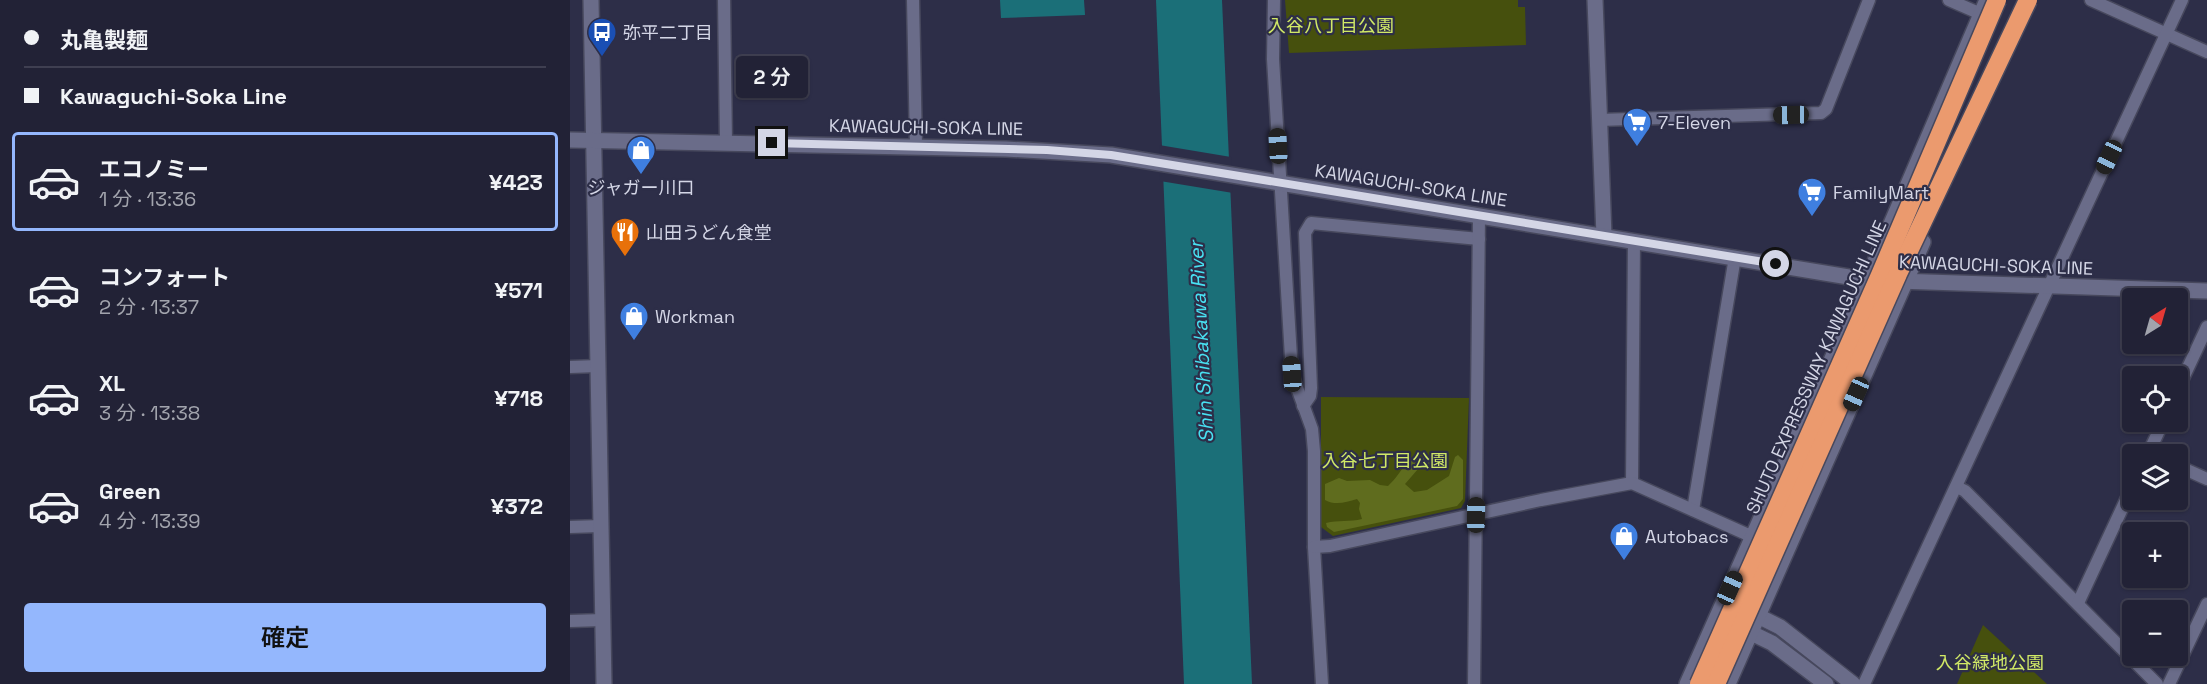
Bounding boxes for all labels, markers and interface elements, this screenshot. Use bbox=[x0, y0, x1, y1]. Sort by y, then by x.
park label: 入谷八丁目公園 bbox=[1268, 14, 1394, 37]
bus stop icon: 弥平二丁目 bbox=[586, 16, 618, 58]
place label: 弥平二丁目 bbox=[623, 21, 713, 44]
text: 丸亀製麺 bbox=[60, 26, 148, 54]
callout: 2 分 bbox=[736, 56, 808, 98]
text: 2 分 bbox=[754, 64, 790, 90]
text: Kawaguchi-Soka Line bbox=[60, 82, 287, 110]
supermarket icon: 7-Eleven bbox=[1621, 106, 1653, 148]
car bbox=[1773, 106, 1809, 124]
place label: 7-Eleven bbox=[1658, 111, 1731, 134]
street label: KAWAGUCHI-SOKA LINE bbox=[829, 114, 1023, 140]
car bbox=[1268, 128, 1288, 164]
route end bbox=[758, 129, 785, 156]
shop icon: ジャガー川口 bbox=[625, 134, 657, 176]
car bbox=[2093, 137, 2125, 177]
icon: car bbox=[27, 155, 81, 209]
text: エコノミー bbox=[99, 155, 209, 183]
street label: KAWAGUCHI-SOKA LINE bbox=[1313, 158, 1509, 212]
text: ¥423 bbox=[489, 168, 543, 196]
place label: ジャガー川口 bbox=[587, 176, 695, 199]
supermarket icon: FamilyMart bbox=[1796, 176, 1828, 218]
place label: FamilyMart bbox=[1833, 181, 1929, 204]
text: 1 分 · 13:36 bbox=[99, 186, 196, 212]
restaurant icon: 山田うどん食堂 bbox=[609, 216, 641, 258]
street label: SHUTO EXPRESSWAY KAWAGUCHI LINE bbox=[1741, 217, 1891, 517]
place label: 山田うどん食堂 bbox=[646, 221, 772, 244]
water label: Shin Shibakawa River bbox=[1183, 238, 1219, 444]
route start bbox=[1762, 250, 1789, 277]
street label: KAWAGUCHI-SOKA LINE bbox=[1899, 250, 2093, 280]
icon: car bbox=[27, 263, 81, 317]
text: コンフォート bbox=[99, 263, 230, 291]
text: ¥571 bbox=[495, 276, 543, 304]
north arrow bbox=[2122, 288, 2188, 354]
map controls bbox=[2122, 288, 2188, 666]
text: 2 分 · 13:37 bbox=[99, 294, 199, 320]
shop icon: Workman bbox=[618, 300, 650, 342]
place label: Workman bbox=[655, 305, 735, 328]
car bbox=[1282, 355, 1302, 393]
button: locate bbox=[2122, 366, 2188, 432]
text: XL bbox=[99, 369, 125, 397]
icon: car bbox=[27, 371, 81, 425]
car bbox=[1840, 374, 1872, 414]
text: ¥718 bbox=[494, 384, 543, 412]
text: 3 分 · 13:38 bbox=[99, 400, 200, 426]
button: layers bbox=[2122, 444, 2188, 510]
park label: 入谷七丁目公園 bbox=[1322, 449, 1448, 472]
text: Green bbox=[99, 477, 161, 505]
icon: car bbox=[27, 479, 81, 533]
text: ¥372 bbox=[491, 492, 543, 520]
car bbox=[1467, 497, 1485, 533]
text: 4 分 · 13:39 bbox=[99, 508, 200, 534]
shop icon: Autobacs bbox=[1608, 520, 1640, 562]
button: + bbox=[2122, 522, 2188, 588]
place label: Autobacs bbox=[1645, 525, 1728, 548]
car bbox=[1714, 568, 1746, 608]
button: − bbox=[2122, 600, 2188, 666]
button: 確定 bbox=[24, 603, 546, 672]
park label: 入谷緑地公園 bbox=[1936, 651, 2044, 674]

